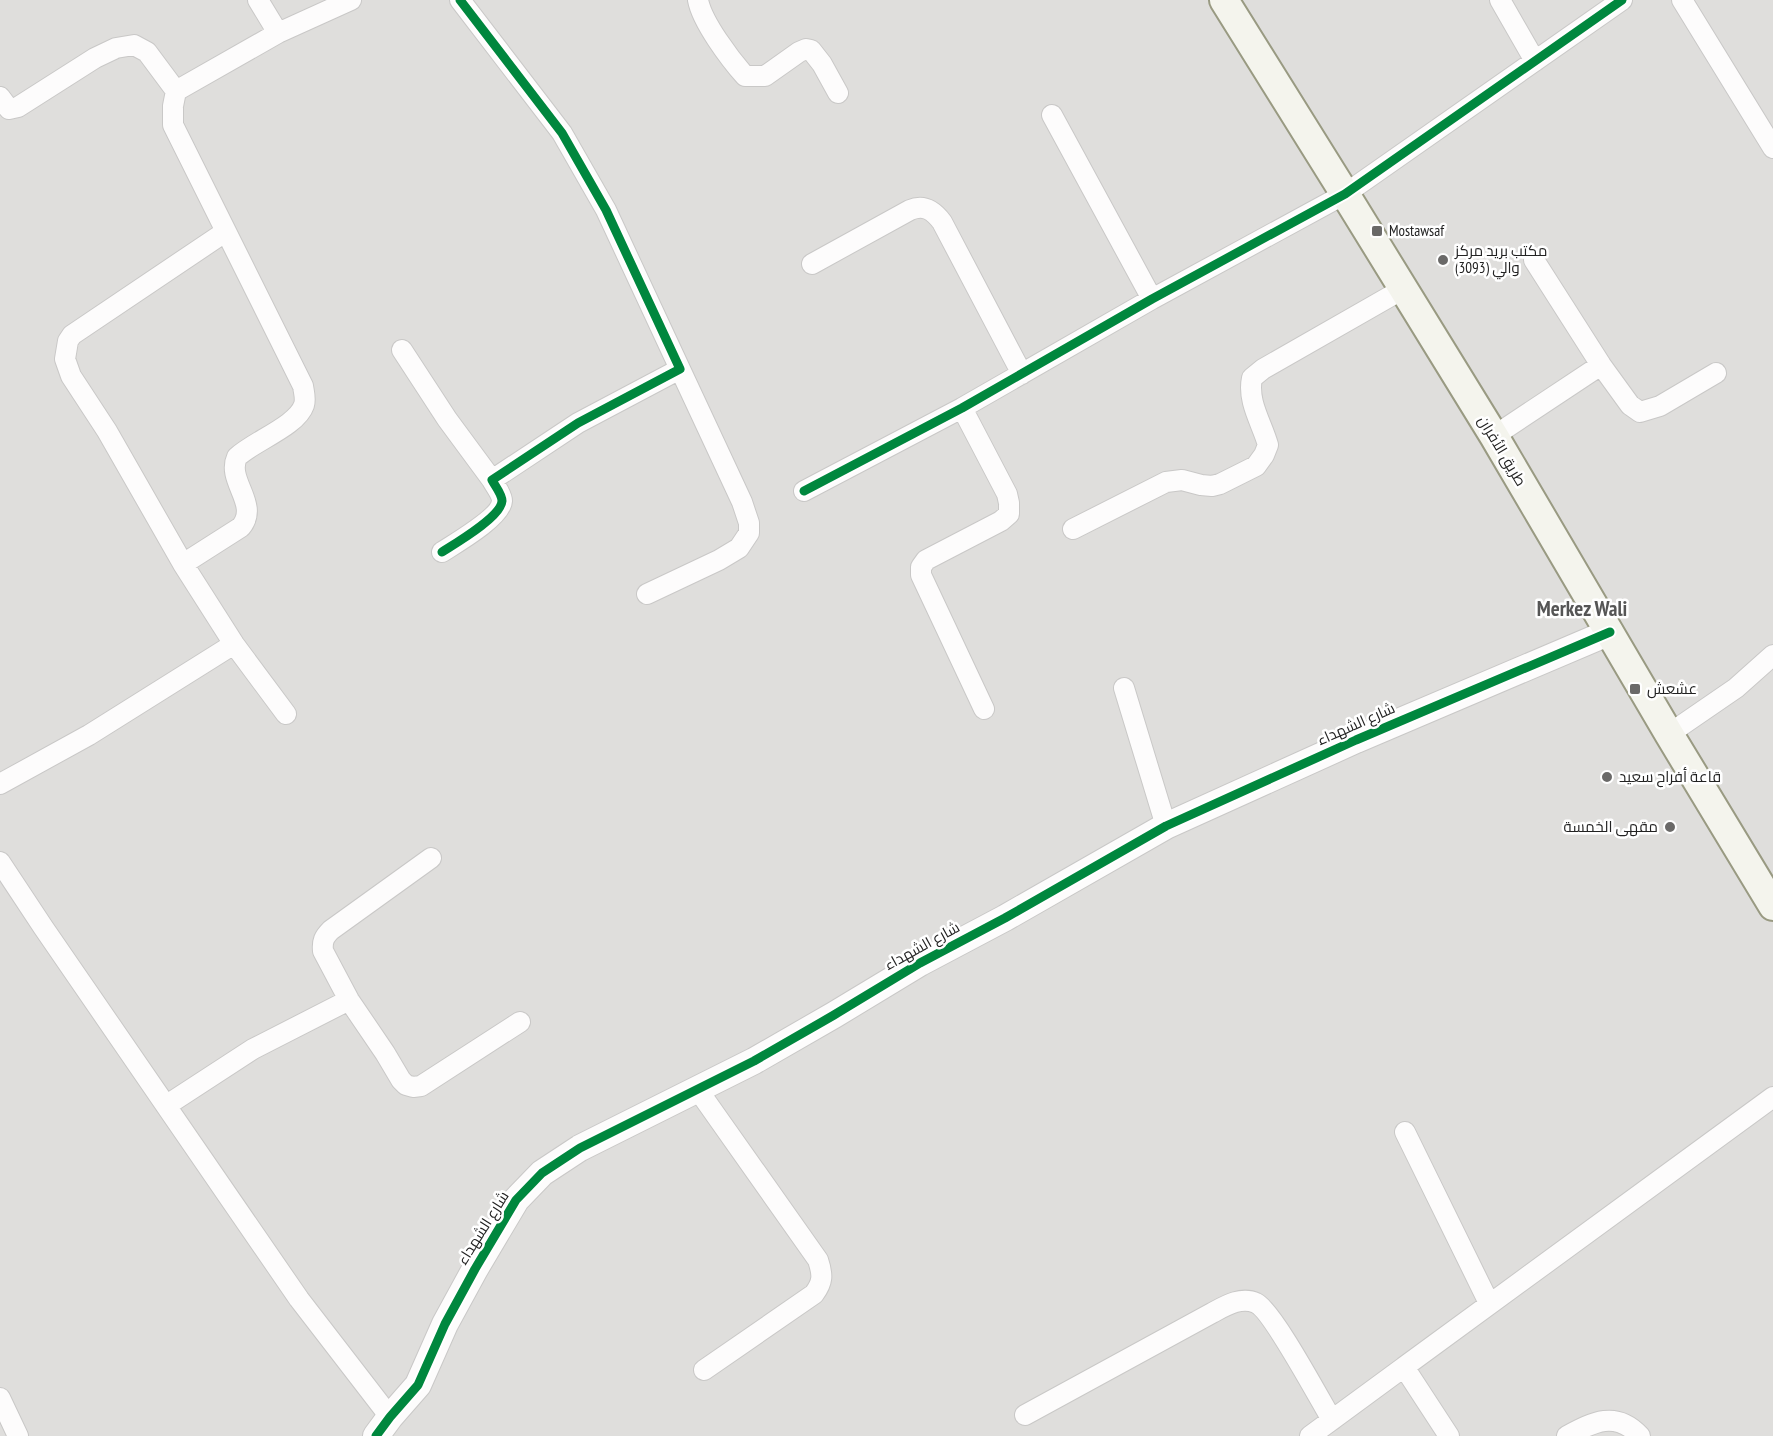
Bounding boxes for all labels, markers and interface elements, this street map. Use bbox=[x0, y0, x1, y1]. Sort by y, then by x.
place label: Mostawsaf bbox=[1389, 221, 1445, 240]
marker: Mostawsaf bbox=[1370, 224, 1384, 238]
place label: مكتب بريد مركز والي (3093) bbox=[1454, 241, 1547, 280]
marker: مكتب بريد مركز والي (3093) bbox=[1436, 253, 1450, 267]
street label: طريق الأفران bbox=[1473, 412, 1531, 490]
district label: Merkez Wali bbox=[1537, 595, 1627, 622]
place label: عشعش bbox=[1647, 679, 1697, 699]
marker: عشعش bbox=[1628, 682, 1642, 696]
street label: شارع الشهداء bbox=[1314, 698, 1399, 751]
place label: قاعة أفراح سعيد bbox=[1619, 767, 1721, 788]
marker: قاعة أفراح سعيد bbox=[1600, 770, 1614, 784]
place label: مقهى الخمسة bbox=[1564, 817, 1658, 837]
marker: مقهى الخمسة bbox=[1663, 820, 1677, 834]
street label: شارع الشهداء bbox=[881, 917, 964, 976]
street label: شارع الشهداء bbox=[452, 1187, 514, 1269]

